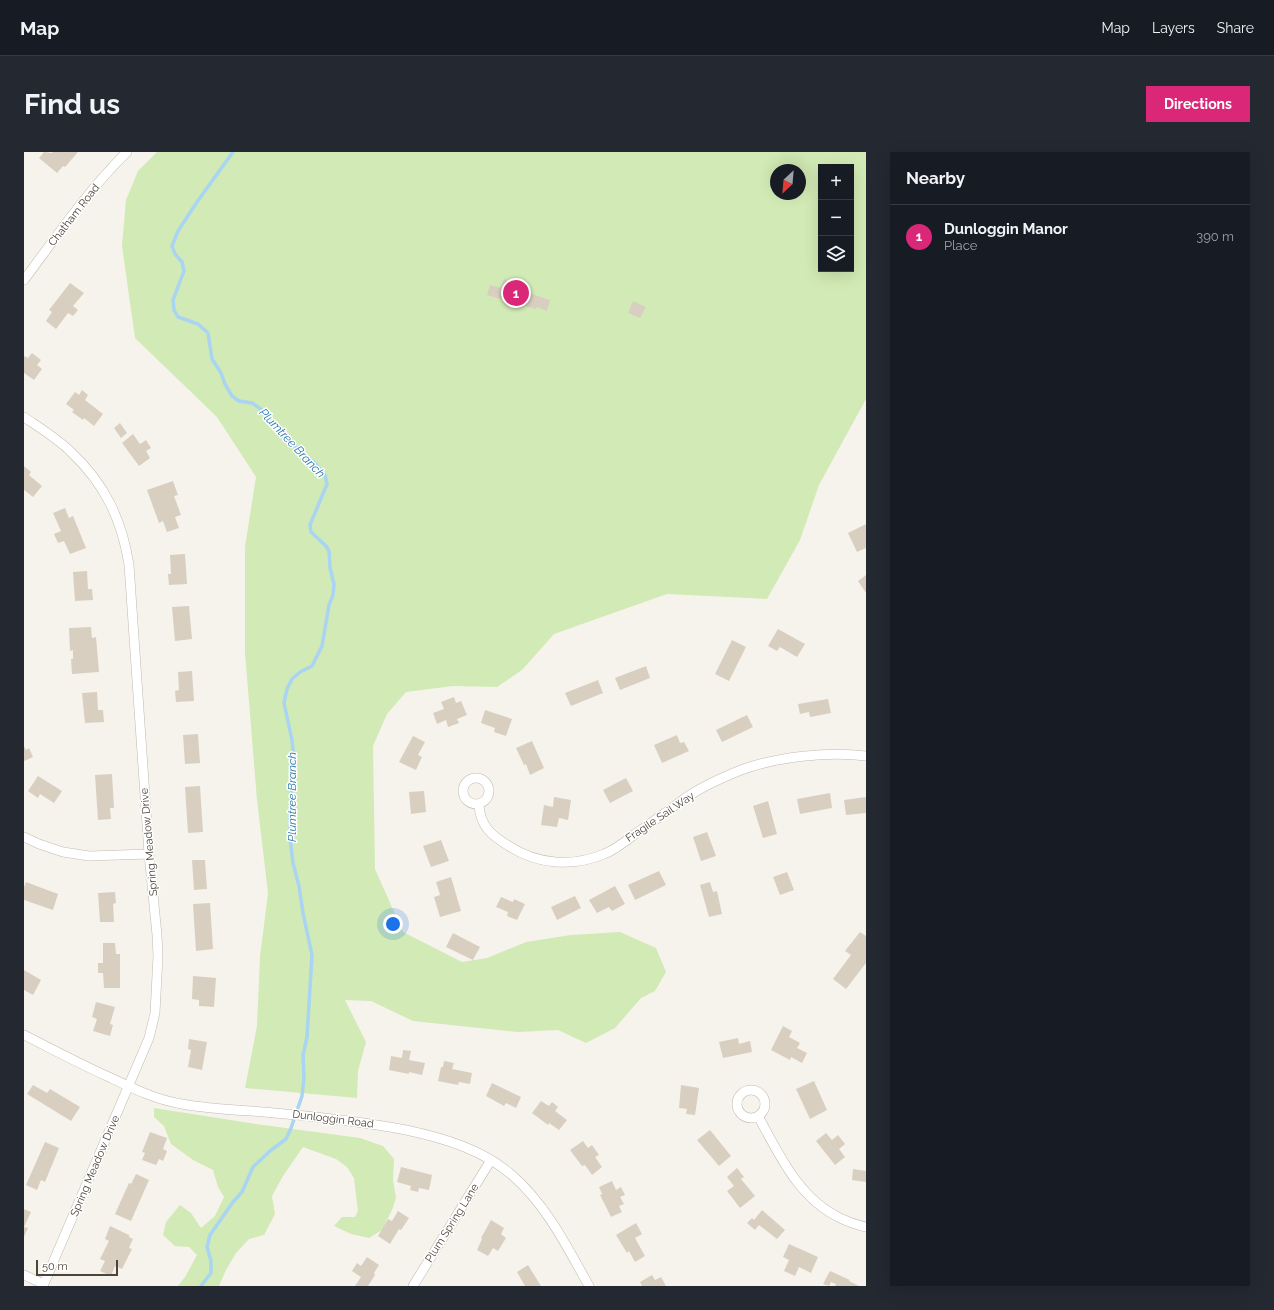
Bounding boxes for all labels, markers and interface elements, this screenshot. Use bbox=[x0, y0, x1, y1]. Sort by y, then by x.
text: Map bbox=[20, 17, 59, 39]
text: Map bbox=[1102, 20, 1130, 36]
text: Layers bbox=[1152, 20, 1195, 36]
text: Share bbox=[1217, 20, 1254, 36]
button: Directions bbox=[1146, 86, 1250, 122]
text: Find us bbox=[24, 88, 120, 121]
north arrow bbox=[770, 164, 806, 200]
map controls bbox=[818, 164, 854, 272]
button: + bbox=[818, 164, 854, 200]
text: Nearby bbox=[906, 168, 965, 188]
street label: Chatham Road bbox=[46, 181, 102, 249]
button: − bbox=[818, 200, 854, 236]
text: Dunloggin Manor bbox=[944, 220, 1068, 238]
text: 1 bbox=[916, 229, 922, 244]
text: 390 m bbox=[1196, 229, 1234, 244]
button: layers bbox=[818, 236, 854, 272]
text: Place bbox=[944, 238, 977, 253]
pin: 1 bbox=[503, 278, 529, 308]
water label: Plumtree Branch bbox=[256, 405, 328, 481]
water label: Plumtree Branch bbox=[285, 752, 299, 842]
street label: Spring Meadow Drive bbox=[138, 787, 160, 897]
street label: Fragile Sail Way bbox=[623, 789, 697, 845]
your location bbox=[383, 914, 403, 934]
street label: Dunloggin Road bbox=[292, 1108, 375, 1130]
street label: Spring Meadow Drive bbox=[68, 1113, 122, 1219]
street label: Plum Spring Lane bbox=[423, 1181, 482, 1265]
scale bar bbox=[36, 1258, 118, 1277]
text: 50 m bbox=[42, 1260, 68, 1273]

